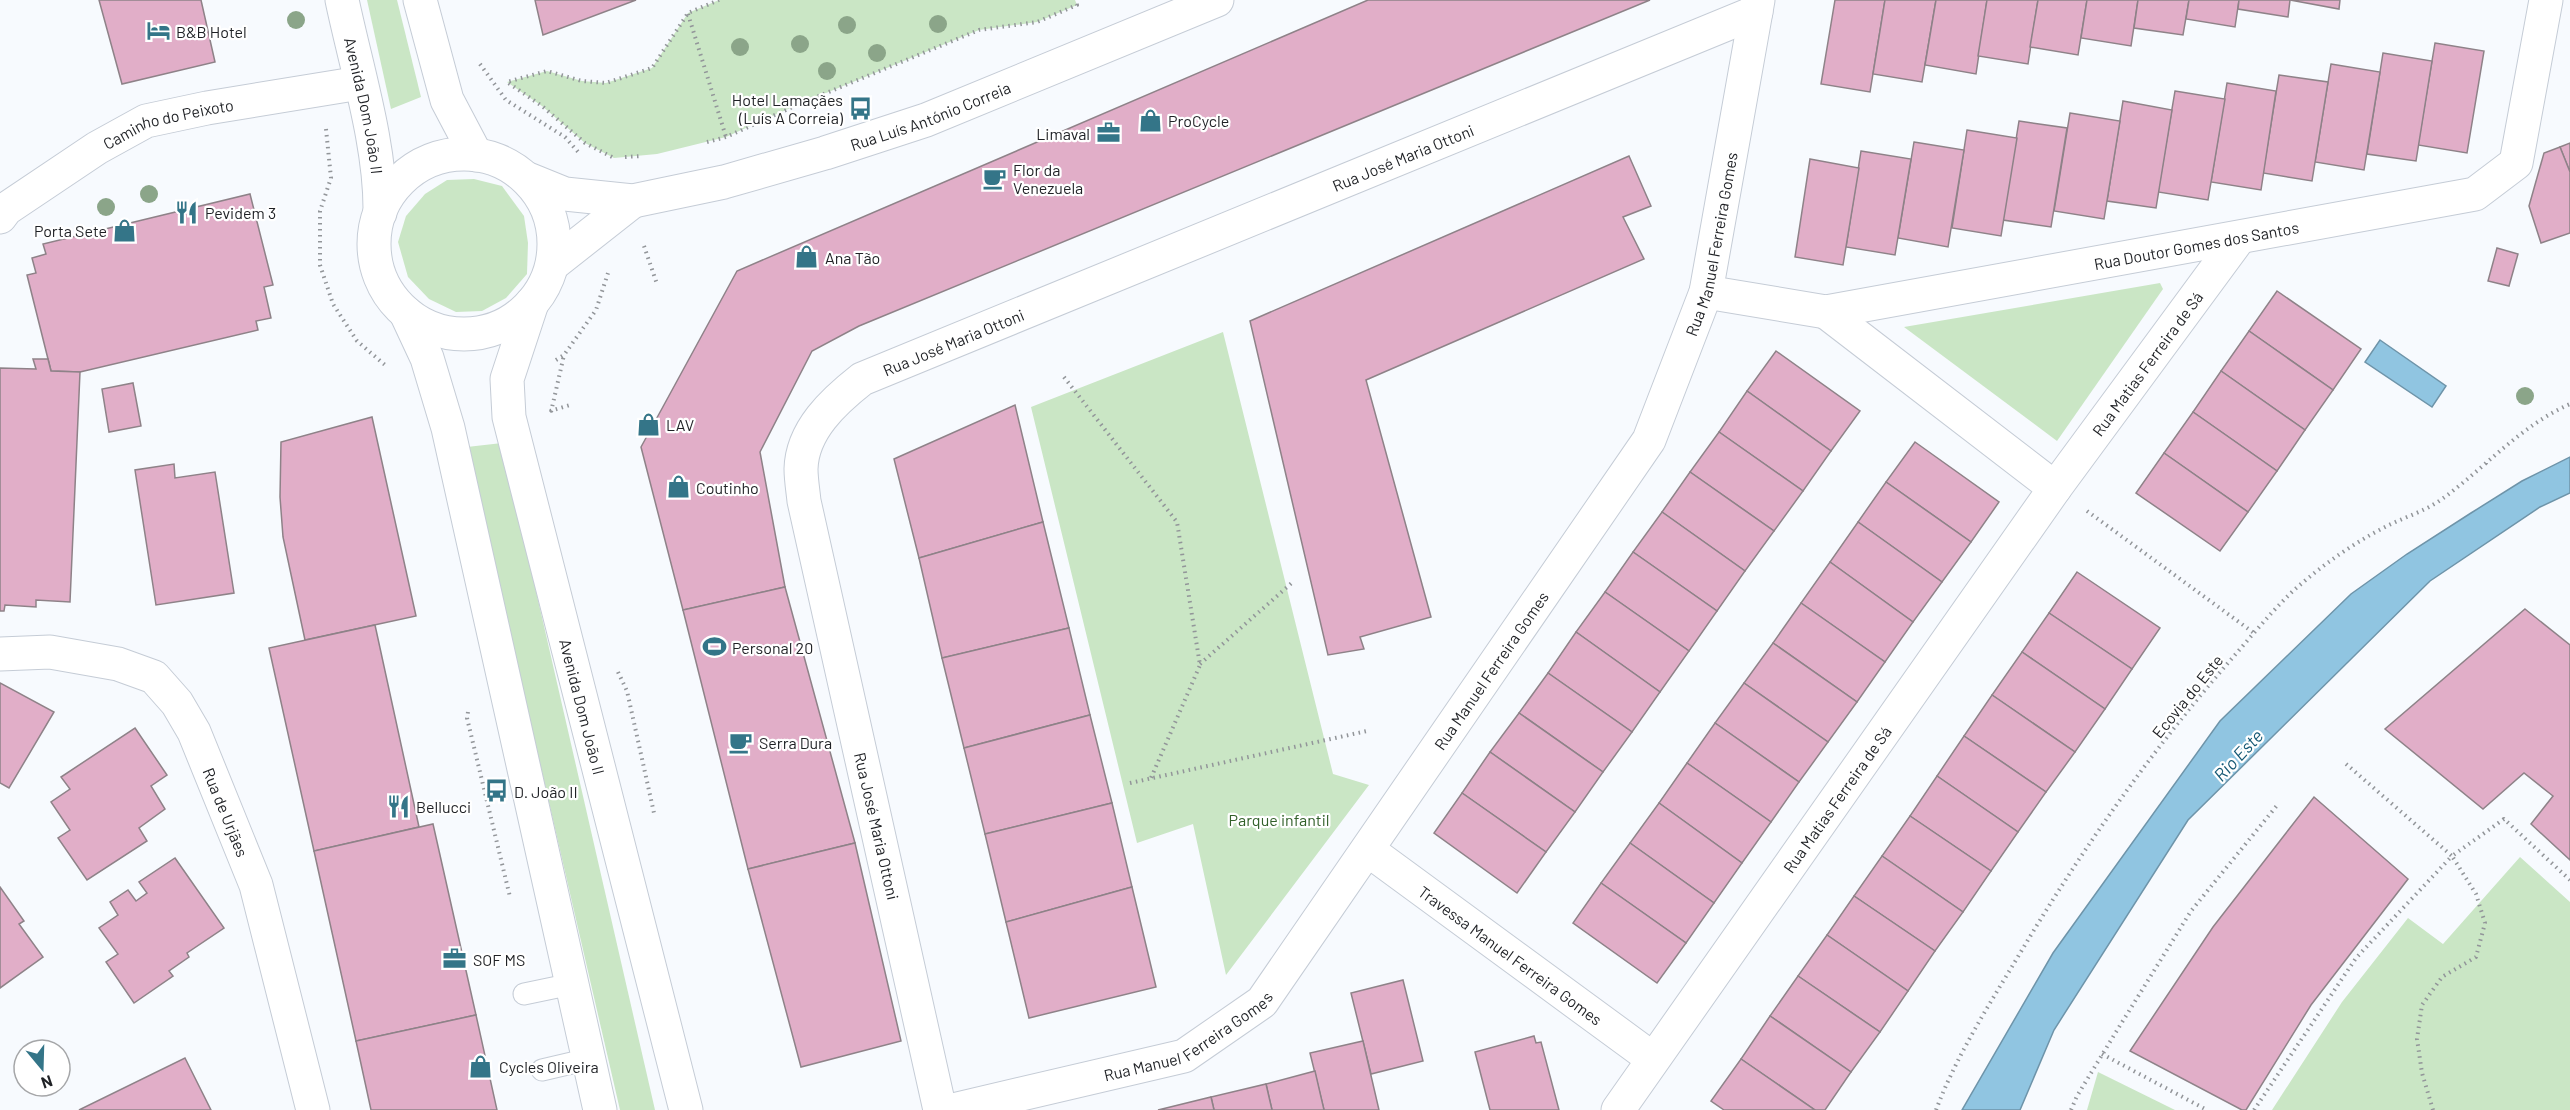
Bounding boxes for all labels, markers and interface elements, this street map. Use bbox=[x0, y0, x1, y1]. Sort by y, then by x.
hotel icon: B&B Hotel bbox=[145, 18, 171, 44]
place label: B&B Hotel bbox=[176, 22, 247, 41]
street label: Avenida Dom João II bbox=[341, 35, 388, 175]
street label: Rua Luís António Correia bbox=[848, 77, 1013, 154]
place label: Hotel Lamaçães (Luís A Correia) bbox=[732, 90, 844, 127]
street label: Caminho do Peixoto bbox=[99, 94, 235, 152]
bus stop icon: Hotel Lamaçães (Luís A Correia) bbox=[848, 95, 874, 121]
shop icon: ProCycle bbox=[1137, 107, 1163, 133]
place label: ProCycle bbox=[1168, 111, 1229, 130]
office icon: Limaval bbox=[1095, 120, 1121, 146]
street label: Rua José Maria Ottoni bbox=[1329, 120, 1476, 194]
place label: Limaval bbox=[1036, 124, 1090, 143]
street label: Rua Manuel Ferreira Gomes bbox=[1681, 151, 1740, 338]
place label: Flor da Venezuela bbox=[1013, 160, 1083, 197]
cafe icon: Flor da Venezuela bbox=[982, 165, 1008, 191]
restaurant icon: Pevidem 3 bbox=[174, 199, 200, 225]
place label: Pevidem 3 bbox=[205, 203, 276, 222]
shop icon: Porta Sete bbox=[112, 217, 138, 243]
street label: Rua Doutor Gomes dos Santos bbox=[2092, 217, 2300, 273]
place label: Porta Sete bbox=[34, 221, 107, 240]
shop icon: Ana Tão bbox=[794, 244, 820, 270]
place label: Ana Tão bbox=[825, 248, 880, 267]
street label: Rua Matias Ferreira de Sá bbox=[2087, 287, 2206, 439]
street label: Rua José Maria Ottoni bbox=[880, 304, 1027, 379]
shop icon: LAV bbox=[635, 411, 661, 437]
place label: LAV bbox=[666, 415, 694, 434]
shop icon: Coutinho bbox=[665, 474, 691, 500]
place label: Coutinho bbox=[696, 478, 759, 497]
street label: Rua Manuel Ferreira Gomes bbox=[1429, 587, 1552, 753]
sports icon: Personal 20 bbox=[701, 634, 727, 660]
street label: Avenida Dom João II bbox=[557, 637, 609, 776]
place label: Personal 20 bbox=[732, 638, 813, 657]
street label: Ecovia do Este bbox=[2148, 651, 2226, 741]
street label: Rua Matias Ferreira de Sá bbox=[1778, 722, 1894, 876]
water label: Rio Este bbox=[2209, 725, 2267, 785]
cafe icon: Serra Dura bbox=[728, 729, 754, 755]
place label: Serra Dura bbox=[759, 733, 832, 752]
street label: Rua José Maria Ottoni bbox=[851, 750, 903, 902]
street label: Rua de Urjães bbox=[200, 765, 253, 859]
bus stop icon: D. João II bbox=[483, 778, 509, 804]
place label: D. João II bbox=[514, 782, 578, 801]
restaurant icon: Bellucci bbox=[385, 793, 411, 819]
place label: Bellucci bbox=[416, 797, 471, 816]
park label: Parque infantil bbox=[1229, 810, 1329, 829]
street label: Travessa Manuel Ferreira Gomes bbox=[1415, 881, 1606, 1028]
office icon: SOF MS bbox=[442, 946, 468, 972]
place label: SOF MS bbox=[473, 950, 525, 969]
street label: Rua Manuel Ferreira Gomes bbox=[1102, 988, 1276, 1084]
north arrow bbox=[12, 1038, 72, 1098]
shop icon: Cycles Oliveira bbox=[468, 1053, 494, 1079]
place label: Cycles Oliveira bbox=[499, 1057, 599, 1076]
text: N bbox=[39, 1072, 55, 1093]

